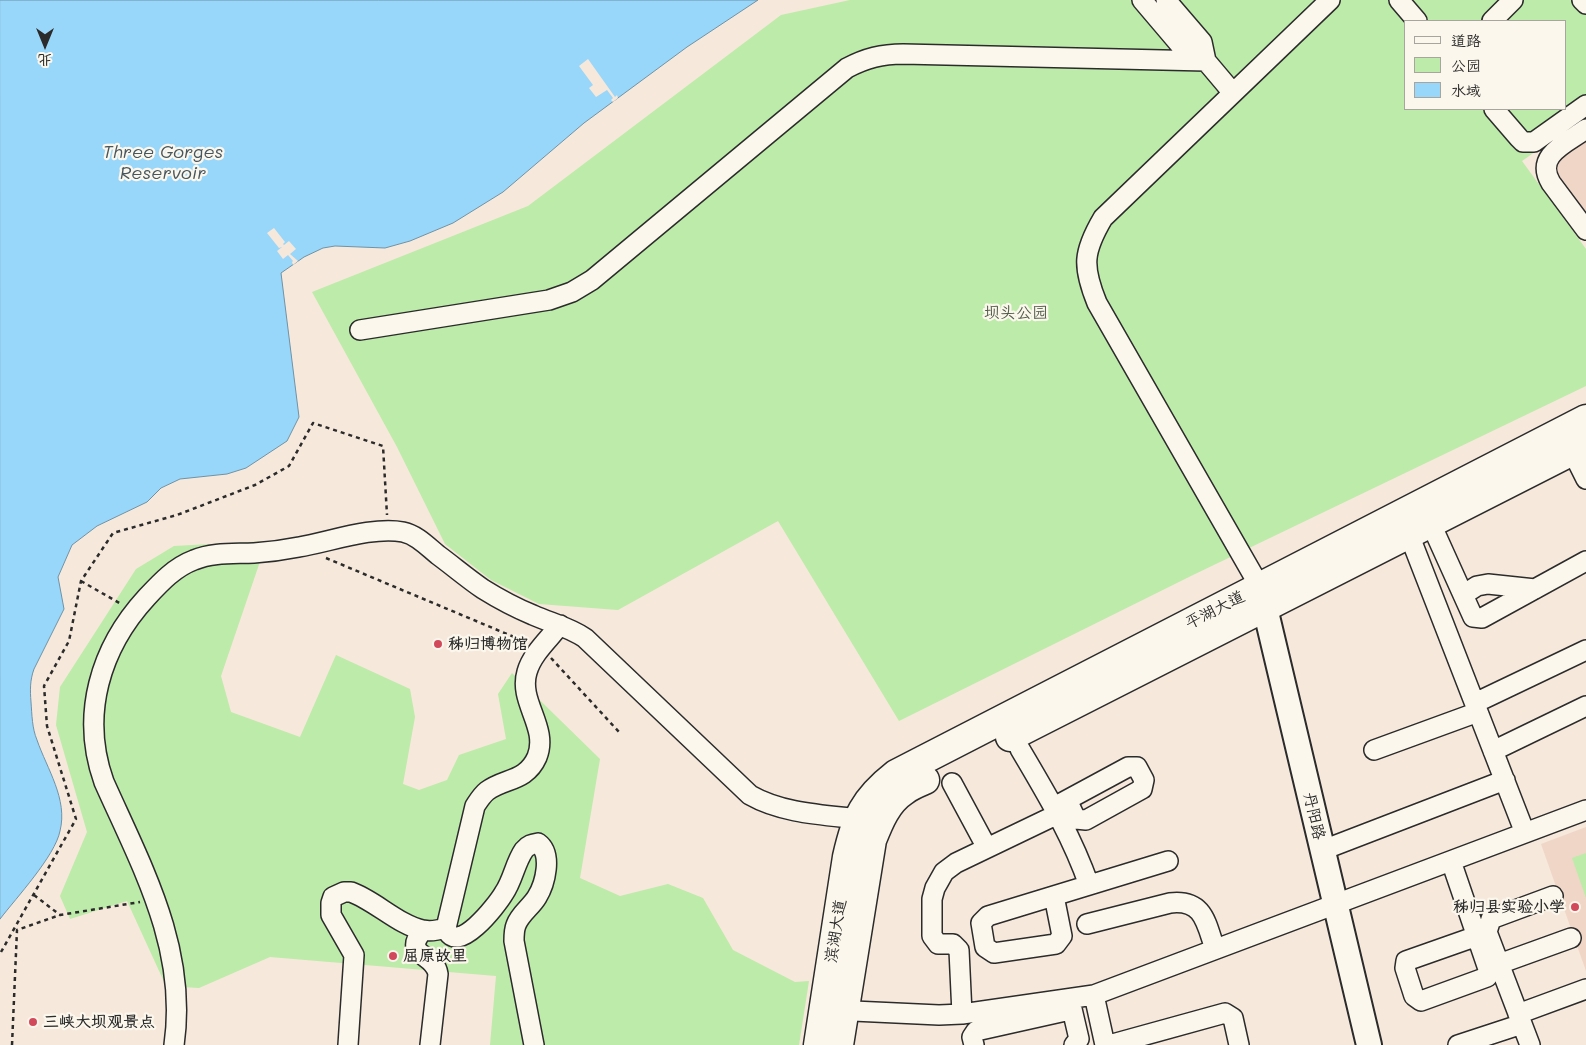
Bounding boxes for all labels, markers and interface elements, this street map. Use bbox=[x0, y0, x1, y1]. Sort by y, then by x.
north arrow bbox=[20, 20, 70, 70]
legend bbox=[1404, 20, 1566, 110]
text: 道路 bbox=[1451, 30, 1481, 50]
text: 北 bbox=[38, 51, 52, 70]
text: 公园 bbox=[1451, 55, 1481, 75]
text: 水域 bbox=[1451, 80, 1481, 100]
water label: Three Gorges Reservoir bbox=[103, 141, 223, 183]
park label: 坝头公园 bbox=[984, 303, 1048, 323]
street label: 平湖大道 bbox=[1182, 587, 1248, 633]
place label: 秭归博物馆 bbox=[448, 634, 528, 654]
marker: 秭归博物馆 bbox=[432, 638, 444, 650]
street label: 丹阳路 bbox=[1299, 790, 1329, 842]
place label: 秭归县实验小学 bbox=[1453, 897, 1565, 917]
street label: 滨湖大道 bbox=[822, 898, 850, 964]
marker: 秭归县实验小学 bbox=[1569, 901, 1581, 913]
place label: 屈原故里 bbox=[403, 946, 467, 966]
marker: 屈原故里 bbox=[387, 950, 399, 962]
place label: 三峡大坝观景点 bbox=[43, 1012, 155, 1032]
marker: 三峡大坝观景点 bbox=[27, 1016, 39, 1028]

